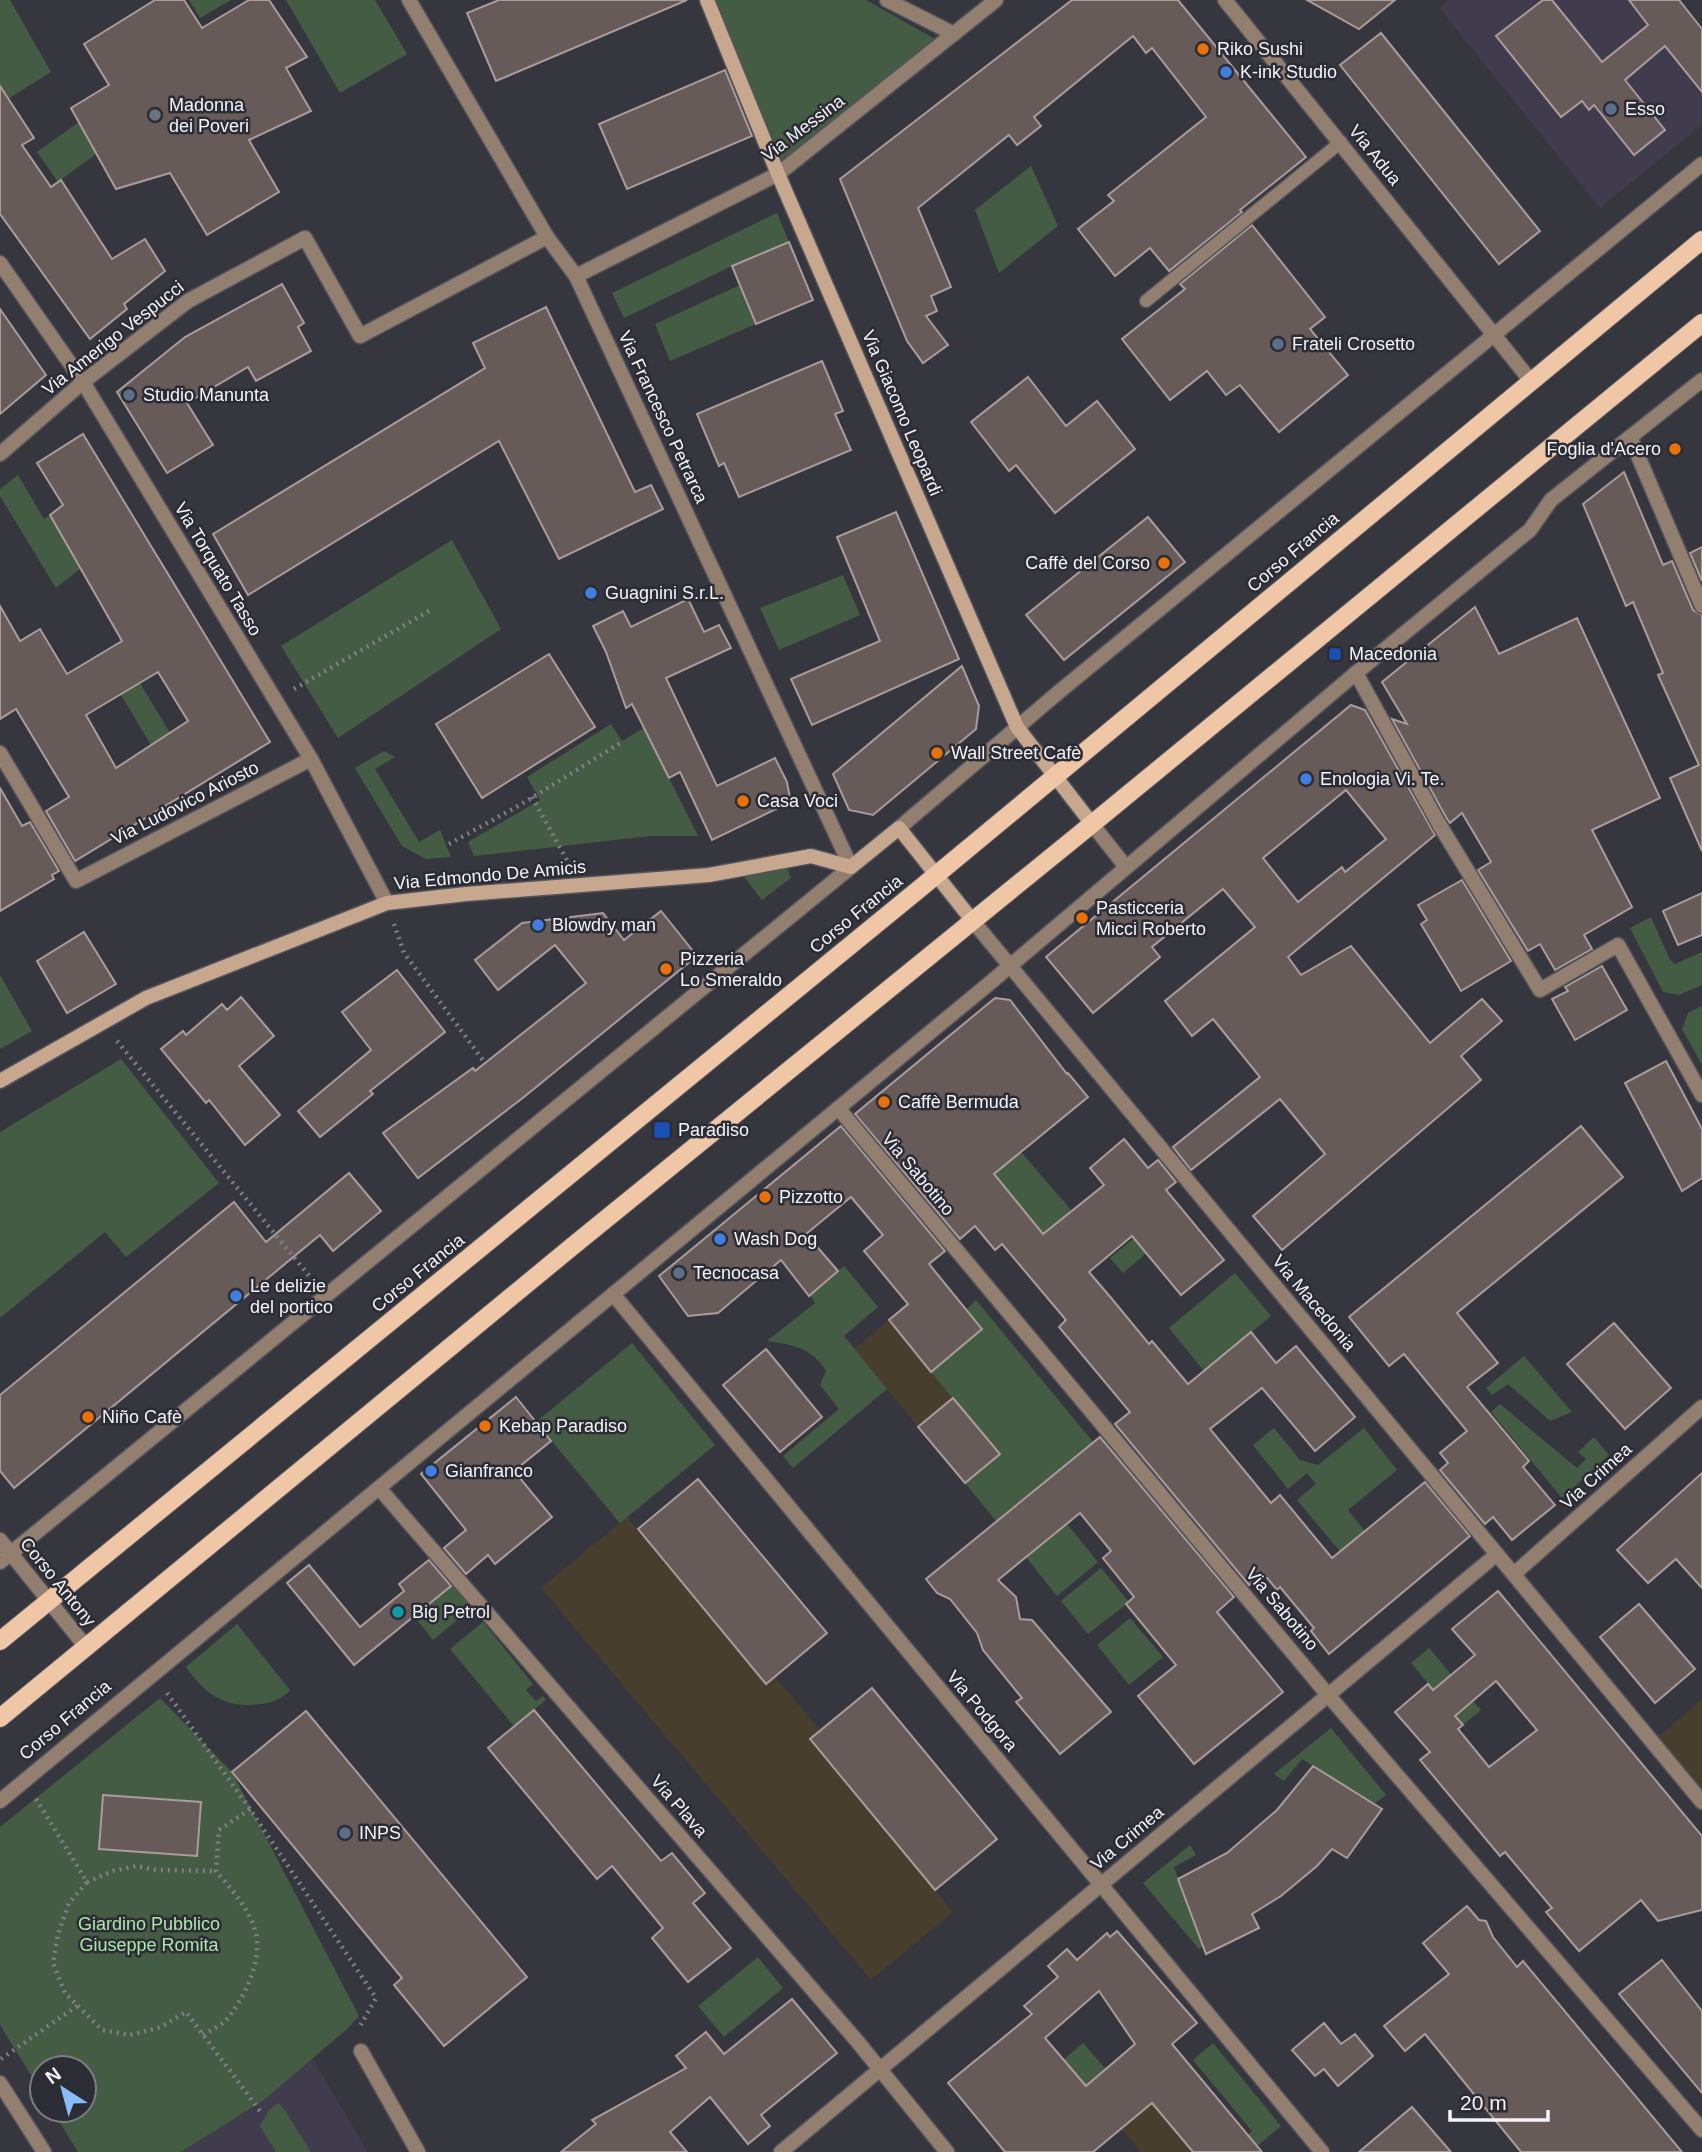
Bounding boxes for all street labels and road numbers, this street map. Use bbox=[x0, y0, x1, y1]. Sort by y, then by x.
street label: Via Messina bbox=[758, 90, 849, 165]
street label: Via Adua bbox=[1345, 121, 1406, 190]
street label: Via Amerigo Vespucci bbox=[38, 277, 188, 399]
street label: Via Giacomo Leopardi bbox=[858, 327, 946, 499]
street label: Via Francesco Petrarca bbox=[614, 328, 712, 507]
street label: Via Torquato Tasso bbox=[170, 499, 266, 639]
street label: Corso Francia bbox=[1243, 507, 1343, 596]
street label: Via Ludovico Ariosto bbox=[108, 757, 262, 849]
street label: Via Edmondo De Amicis bbox=[393, 857, 587, 893]
street label: Corso Francia bbox=[806, 870, 907, 957]
street label: Via Sabotino bbox=[878, 1129, 958, 1219]
street label: Corso Francia bbox=[368, 1229, 469, 1316]
street label: Via Macedonia bbox=[1268, 1251, 1360, 1356]
street label: Via Crimea bbox=[1556, 1438, 1636, 1513]
street label: Corso Antony bbox=[16, 1534, 100, 1630]
street label: Via Sabotino bbox=[1242, 1564, 1322, 1654]
street label: Via Podgora bbox=[943, 1667, 1022, 1756]
street label: Corso Francia bbox=[15, 1675, 115, 1764]
street label: Via Plava bbox=[647, 1771, 712, 1842]
street label: Via Crimea bbox=[1087, 1801, 1168, 1874]

